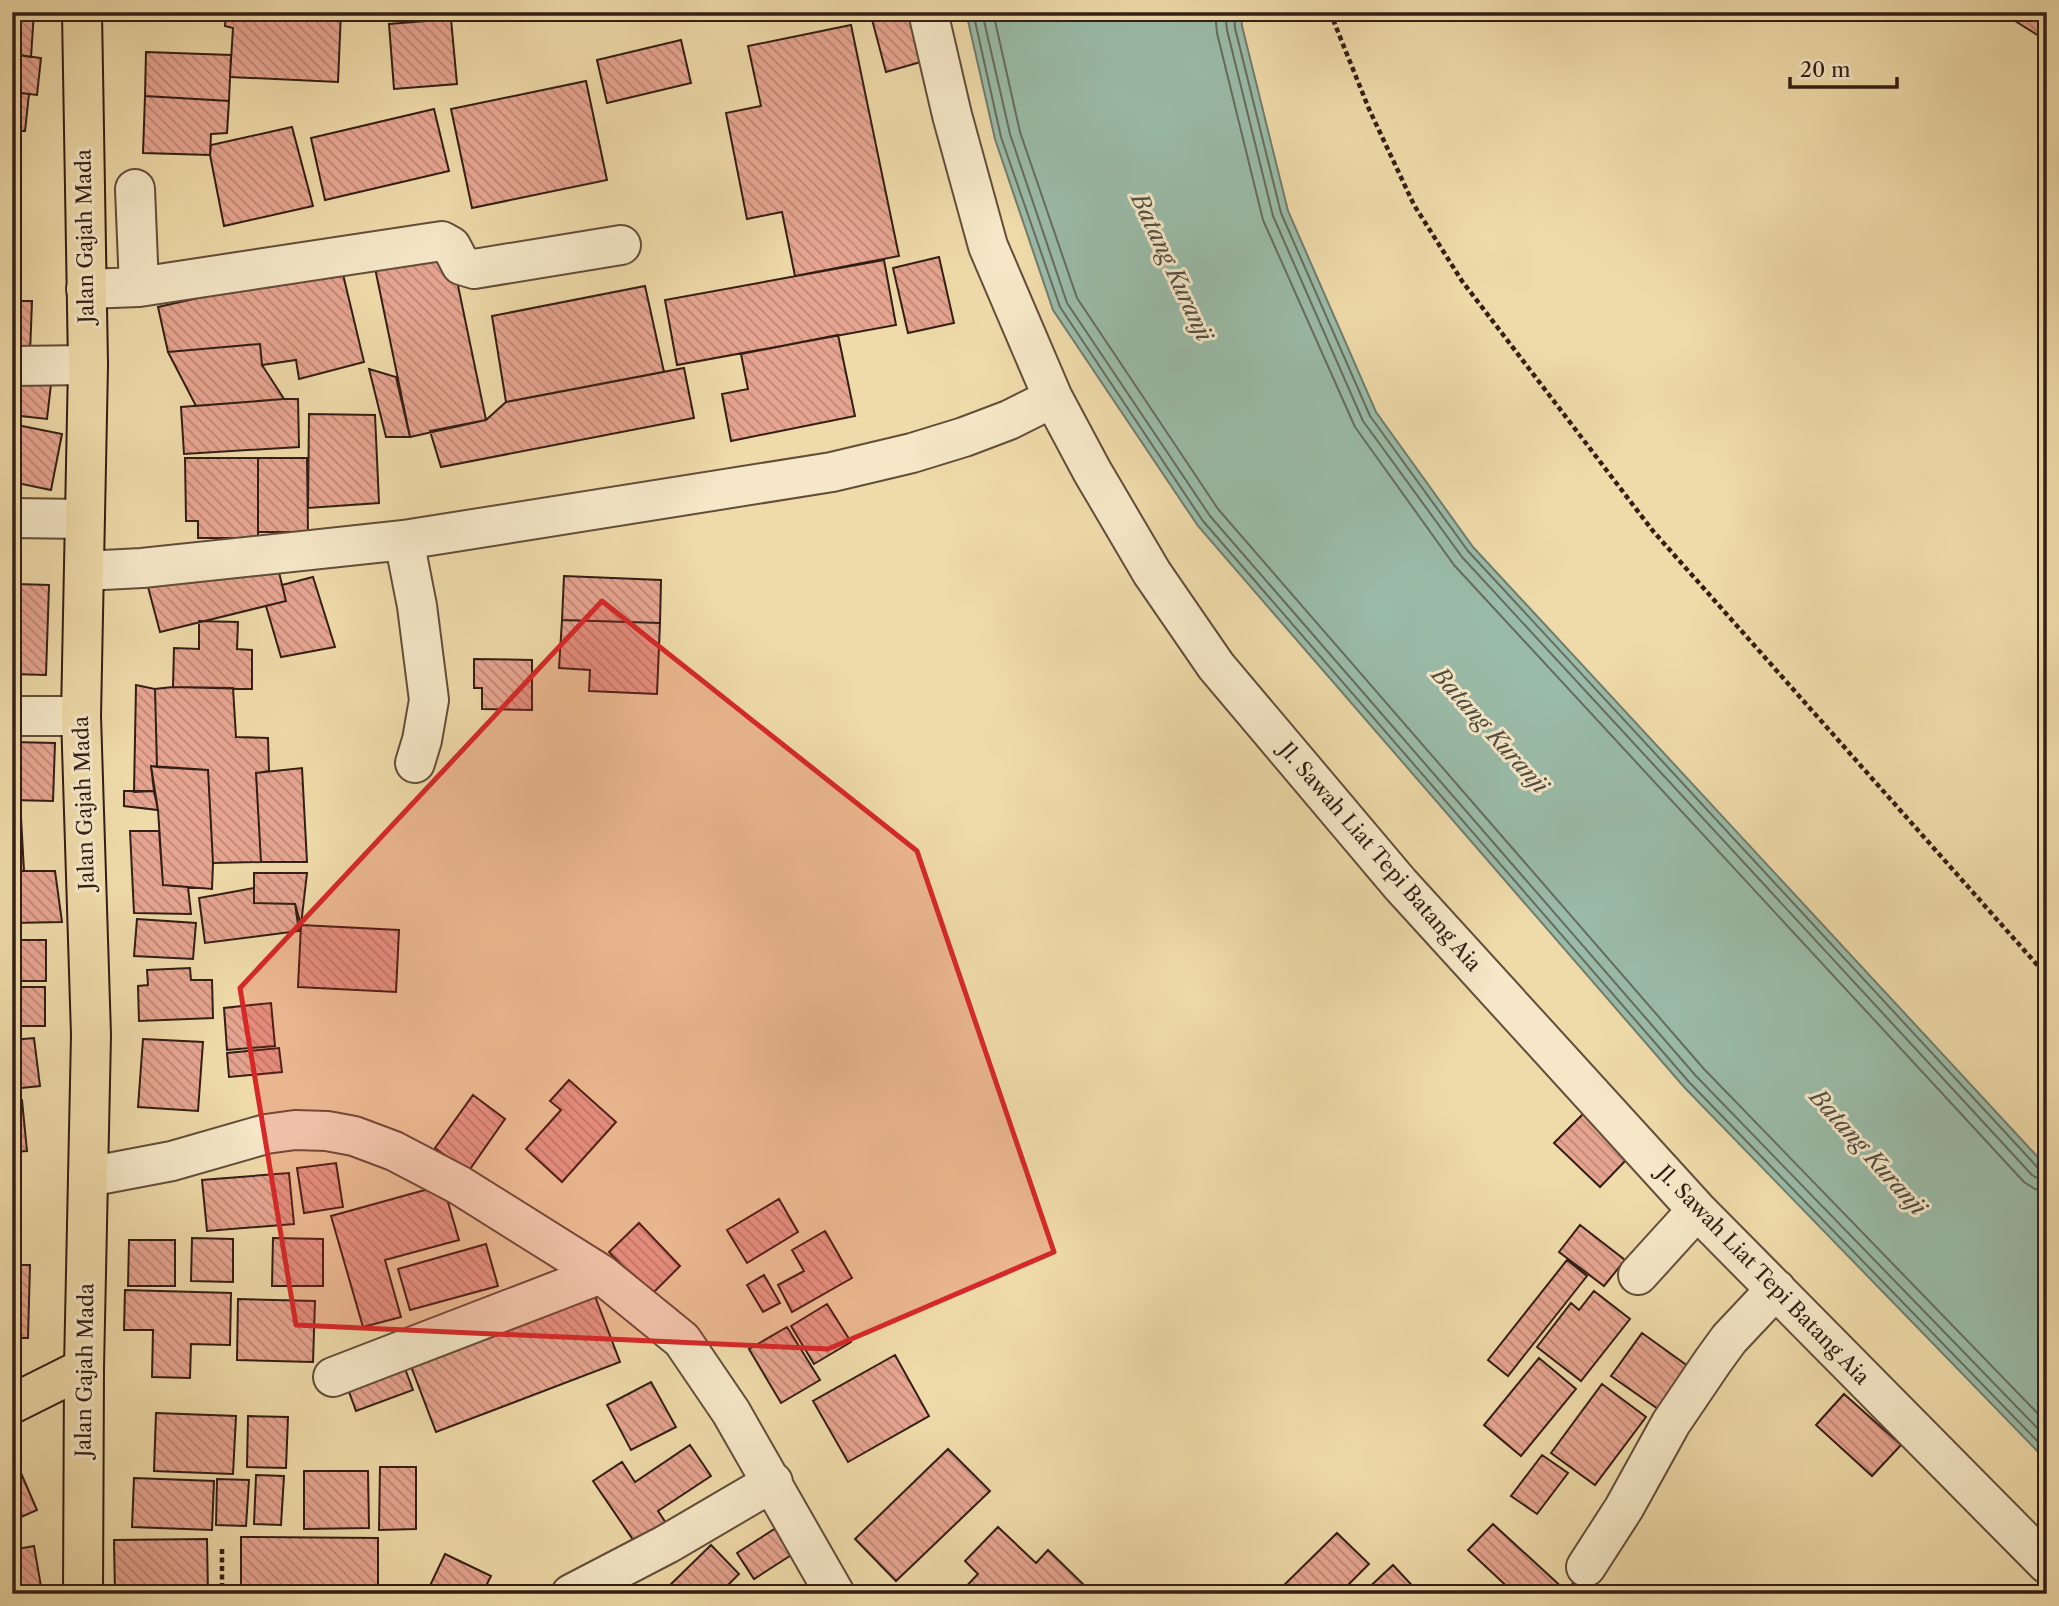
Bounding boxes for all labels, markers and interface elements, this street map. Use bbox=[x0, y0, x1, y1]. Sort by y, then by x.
scale bar bbox=[1790, 46, 1896, 90]
text: 20 m bbox=[1800, 57, 1851, 82]
street label: Jalan Gajah Mada bbox=[70, 148, 99, 326]
water label: Batang Kuranji bbox=[1125, 187, 1219, 347]
water label: Batang Kuranji bbox=[1425, 660, 1555, 800]
street label: Jalan Gajah Mada bbox=[68, 715, 99, 893]
street label: Jl. Sawah Liat Tepi Batang Aia bbox=[1272, 735, 1487, 977]
water label: Batang Kuranji bbox=[1803, 1082, 1933, 1222]
street label: Jl. Sawah Liat Tepi Batang Aia bbox=[1650, 1158, 1875, 1390]
street label: Jalan Gajah Mada bbox=[70, 1282, 99, 1460]

